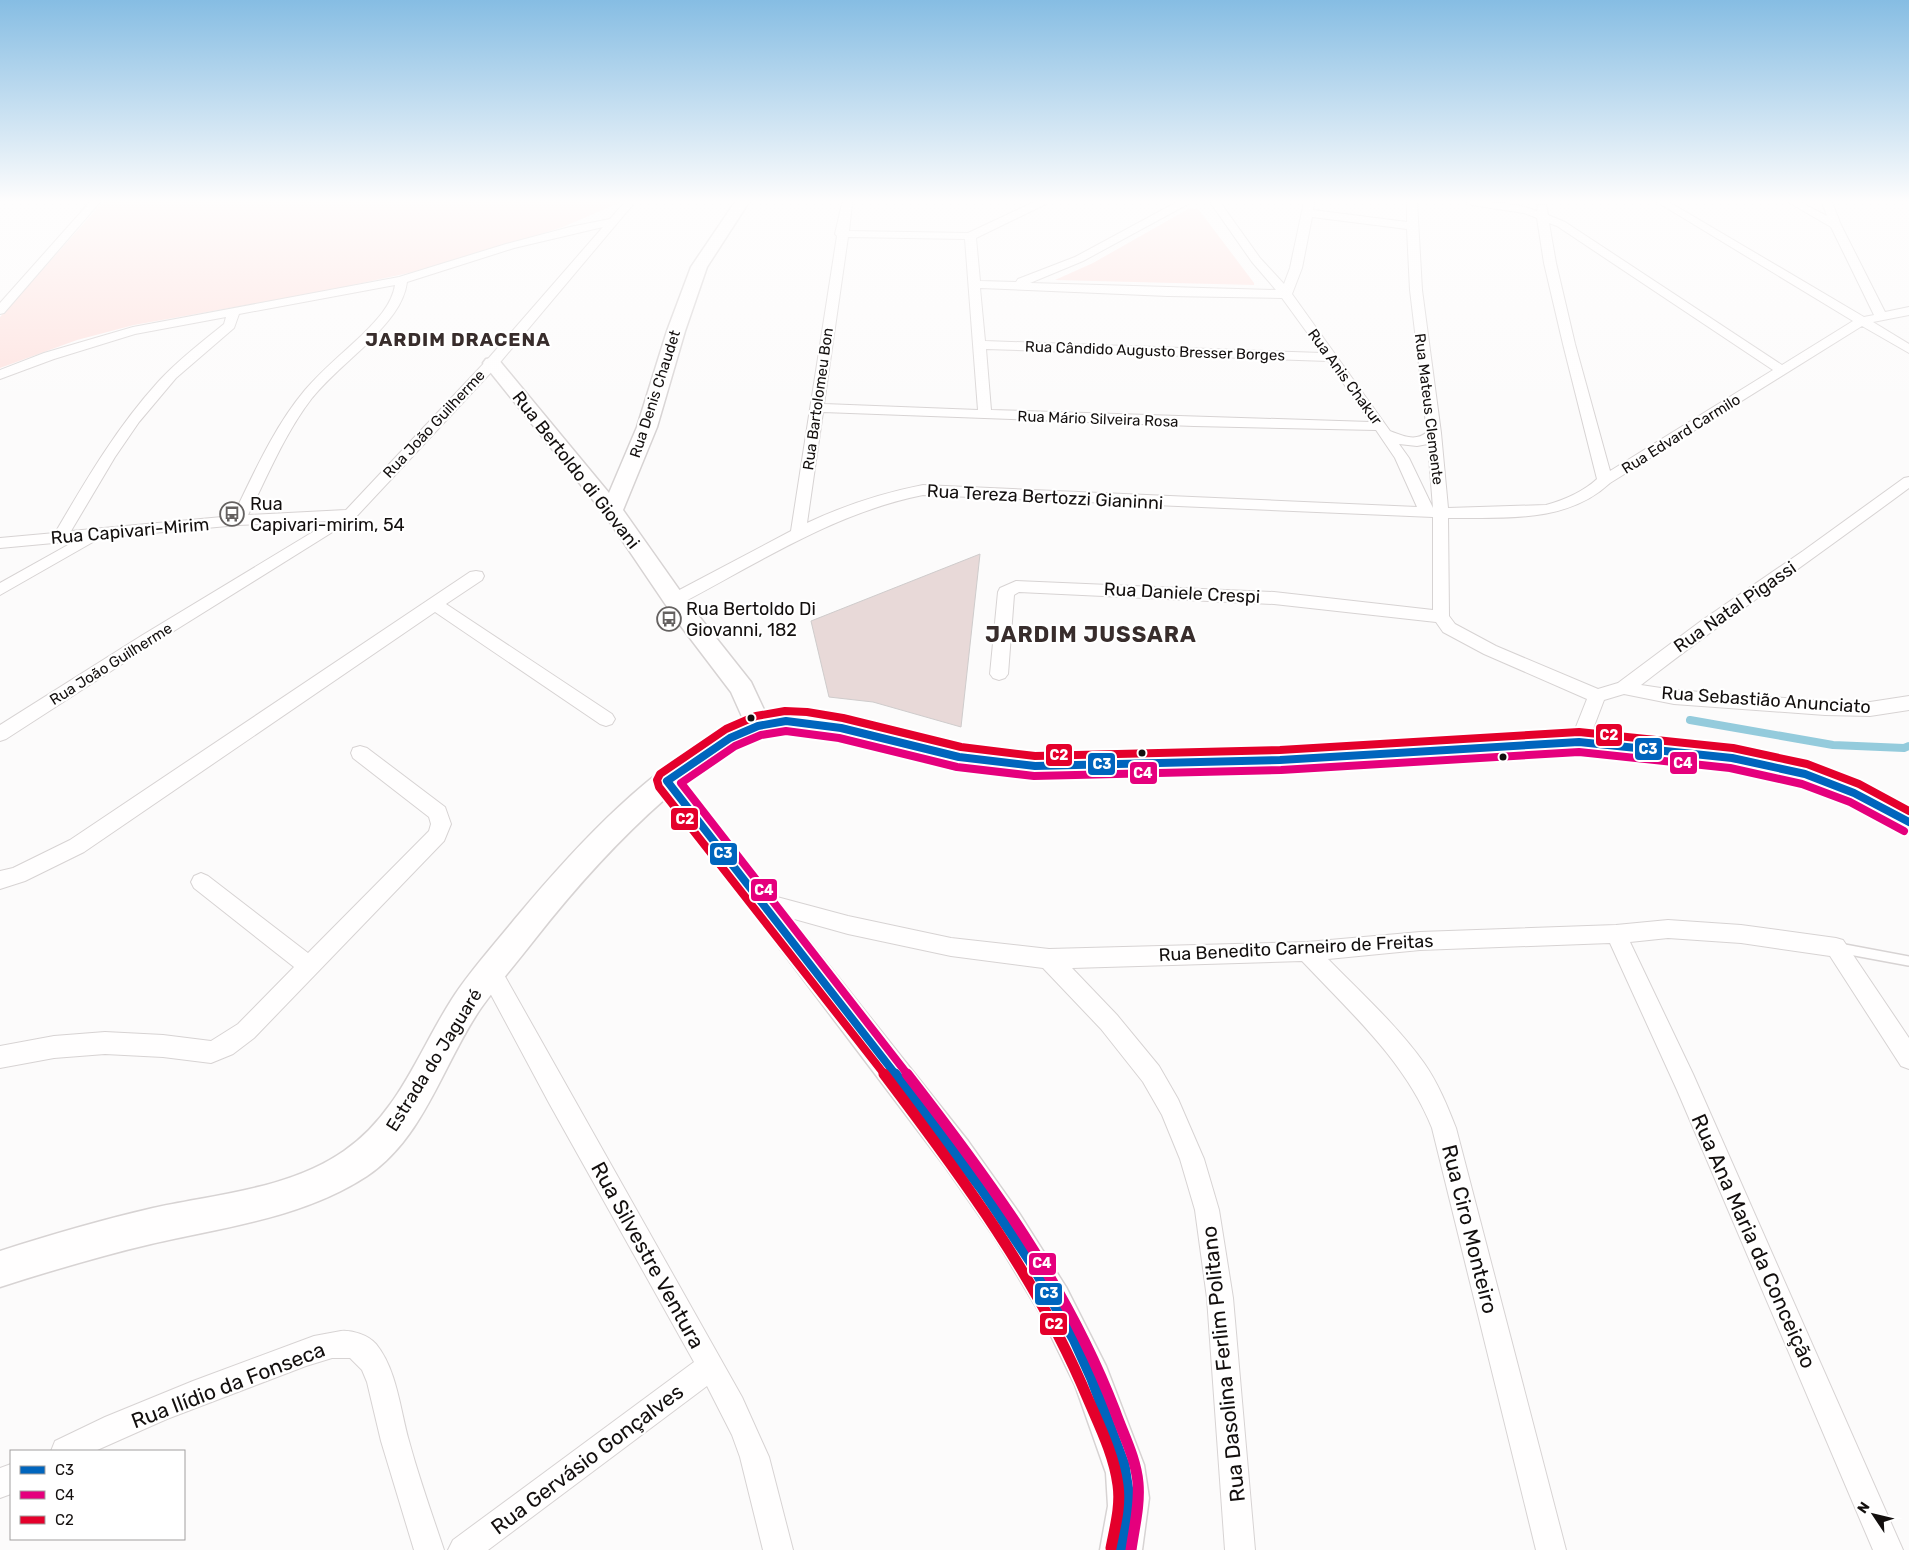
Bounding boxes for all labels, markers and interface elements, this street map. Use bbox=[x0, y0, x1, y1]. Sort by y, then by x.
street label: Rua Anis Chakur bbox=[1304, 325, 1386, 429]
street label: Rua Bartolomeu Bon bbox=[799, 327, 837, 471]
district label: JARDIM DRACENA bbox=[365, 328, 551, 351]
street label: Rua Denis Chaudet bbox=[626, 328, 684, 460]
street label: Rua Mateus Clemente bbox=[1411, 332, 1447, 486]
street label: Rua Cândido Augusto Bresser Borges bbox=[1025, 337, 1286, 365]
street label: Rua João Guilherme bbox=[379, 366, 489, 482]
street label: Rua Bertoldo di Giovani bbox=[508, 387, 644, 553]
street label: Rua Edvard Carmilo bbox=[1618, 390, 1744, 478]
street label: Rua Mário Silveira Rosa bbox=[1017, 407, 1179, 431]
street label: Rua Tereza Bertozzi Gianinni bbox=[926, 480, 1164, 514]
place label: Rua Capivari-mirim, 54 bbox=[250, 493, 405, 536]
bus stop icon: Rua Capivari-mirim, 54 bbox=[219, 501, 245, 527]
street label: Rua Capivari-Mirim bbox=[50, 513, 210, 549]
street label: Rua Natal Pigassi bbox=[1670, 557, 1800, 657]
street label: Rua Daniele Crespi bbox=[1103, 578, 1261, 608]
place label: Rua Bertoldo Di Giovanni, 182 bbox=[686, 598, 816, 641]
bus stop icon: Rua Bertoldo Di Giovanni, 182 bbox=[656, 606, 682, 632]
street label: Rua João Guilherme bbox=[46, 619, 176, 709]
district label: JARDIM JUSSARA bbox=[985, 621, 1197, 648]
street label: Rua Sebastião Anunciato bbox=[1661, 682, 1871, 718]
unlabelled marker bbox=[746, 713, 756, 723]
line badge: C2 bbox=[1595, 723, 1623, 747]
text: C2 bbox=[1600, 727, 1618, 744]
line badge: C3 bbox=[1634, 737, 1663, 761]
text: C3 bbox=[1638, 741, 1658, 758]
line badge: C2 bbox=[1045, 743, 1073, 767]
text: C2 bbox=[1050, 747, 1068, 764]
unlabelled marker bbox=[1137, 748, 1147, 758]
line badge: C4 bbox=[1669, 751, 1698, 775]
line badge: C3 bbox=[1087, 752, 1116, 776]
unlabelled marker bbox=[1498, 752, 1508, 762]
text: C4 bbox=[1673, 755, 1693, 772]
text: C3 bbox=[1092, 756, 1112, 773]
line badge: C4 bbox=[1129, 761, 1158, 785]
text: C4 bbox=[1133, 765, 1153, 782]
line badge: C2 bbox=[670, 807, 699, 831]
text: C2 bbox=[676, 811, 694, 828]
line badge: C3 bbox=[709, 842, 738, 866]
text: C3 bbox=[713, 845, 733, 862]
line badge: C4 bbox=[750, 878, 778, 902]
text: C4 bbox=[754, 882, 774, 899]
street label: Rua Benedito Carneiro de Freitas bbox=[1158, 930, 1434, 966]
street label: Estrada do Jaguaré bbox=[381, 985, 487, 1135]
street label: Rua Ana Maria da Conceição bbox=[1686, 1110, 1822, 1372]
street label: Rua Ciro Monteiro bbox=[1437, 1142, 1503, 1316]
street label: Rua Silvestre Ventura bbox=[586, 1157, 710, 1353]
street label: Rua Dasolina Ferlim Politano bbox=[1196, 1225, 1250, 1503]
line badge: C4 bbox=[1028, 1252, 1057, 1276]
text: C4 bbox=[1032, 1255, 1052, 1272]
line badge: C3 bbox=[1034, 1282, 1063, 1306]
text: C3 bbox=[1039, 1285, 1059, 1302]
line badge: C2 bbox=[1039, 1312, 1068, 1336]
text: C2 bbox=[1045, 1316, 1063, 1333]
street label: Rua Ilídio da Fonseca bbox=[128, 1337, 328, 1433]
street label: Rua Gervásio Gonçalves bbox=[486, 1379, 688, 1539]
legend bbox=[10, 1450, 185, 1540]
text: C3 bbox=[55, 1461, 74, 1479]
text: C4 bbox=[55, 1486, 74, 1504]
north arrow bbox=[1849, 1490, 1899, 1540]
text: N bbox=[1854, 1499, 1874, 1517]
text: C2 bbox=[55, 1511, 74, 1529]

